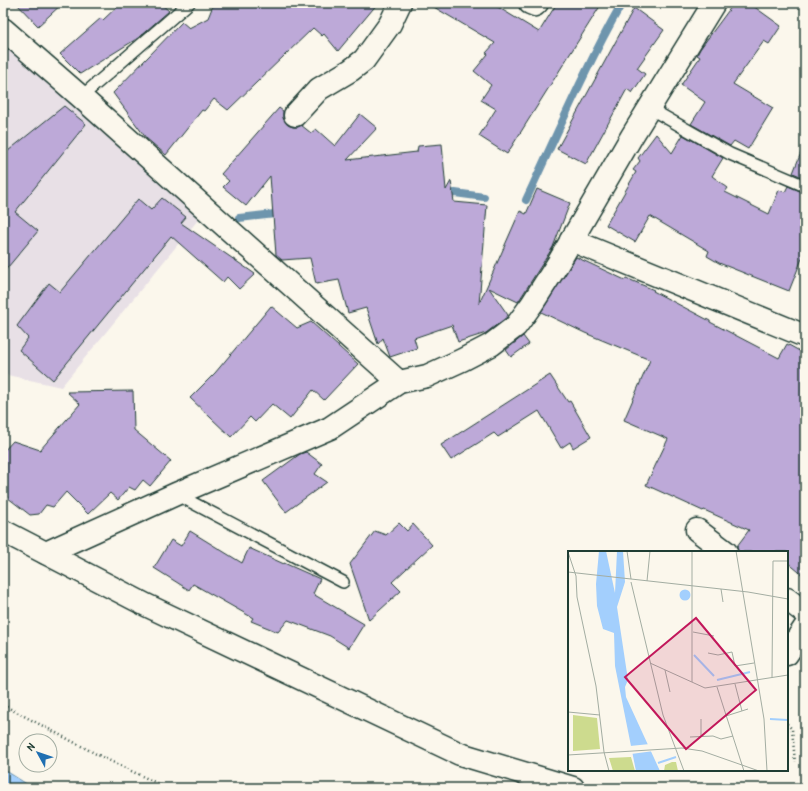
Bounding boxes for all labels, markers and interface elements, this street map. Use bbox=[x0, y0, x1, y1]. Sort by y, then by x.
inset map bbox=[568, 551, 788, 771]
north arrow bbox=[18, 733, 58, 773]
text: N bbox=[23, 740, 38, 753]

